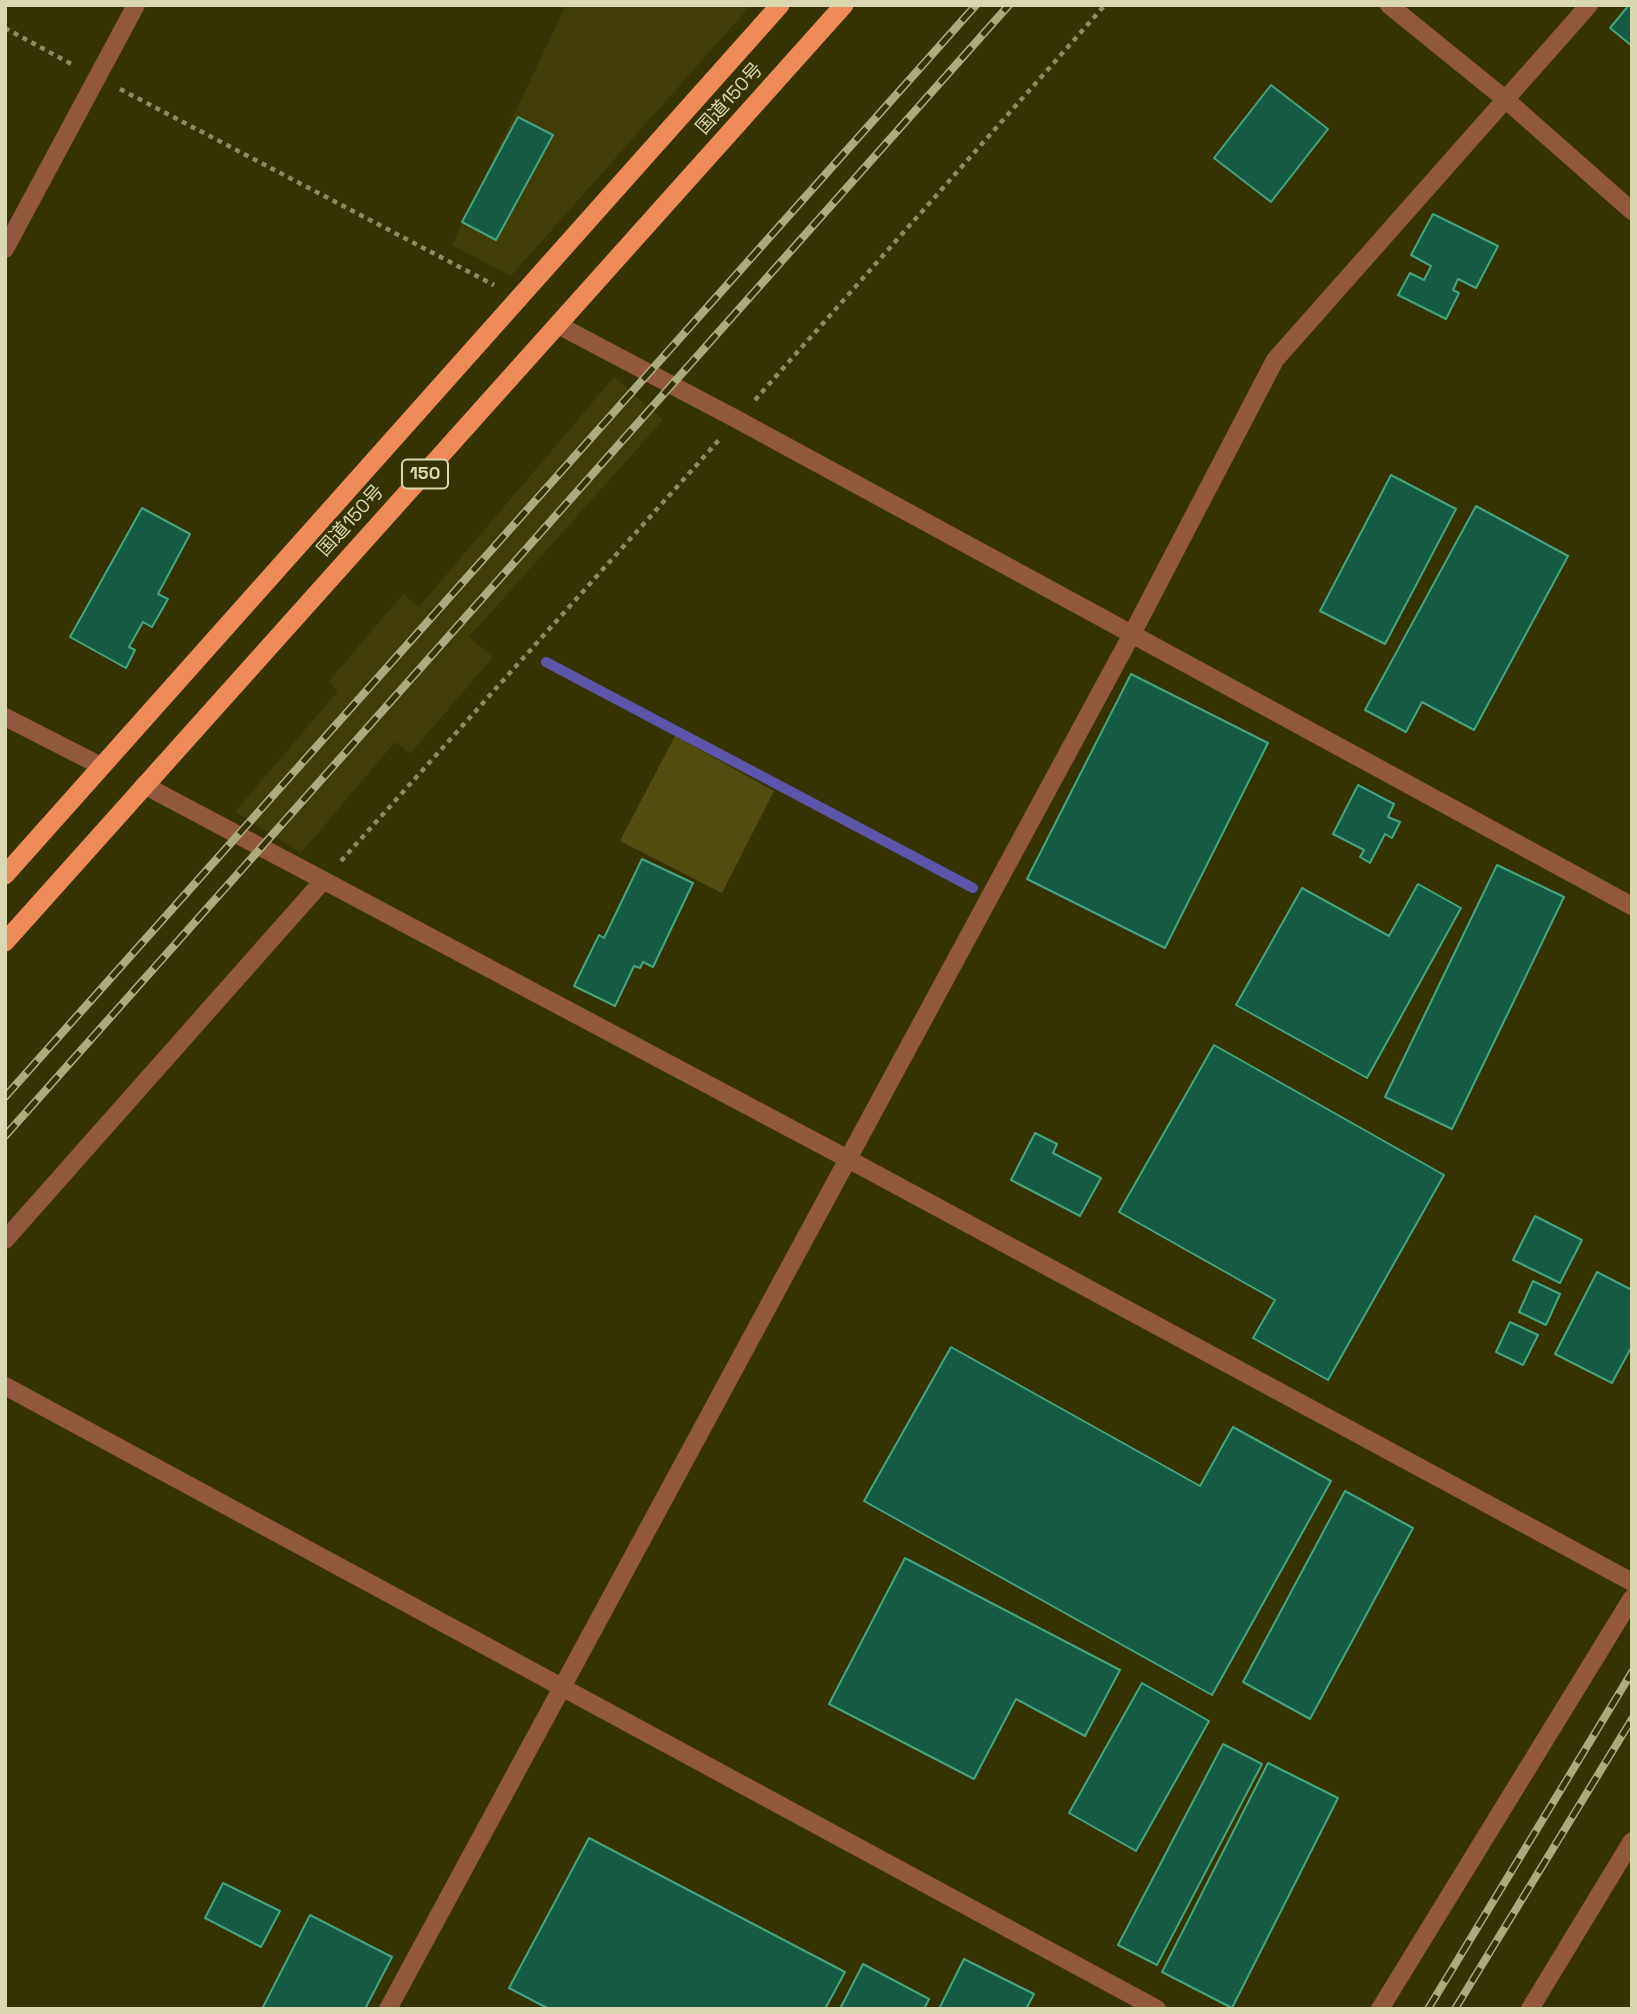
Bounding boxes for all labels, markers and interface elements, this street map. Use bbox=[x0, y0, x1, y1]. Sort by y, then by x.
street label: 国道150号 bbox=[692, 58, 768, 140]
road number: 150 bbox=[402, 460, 448, 488]
street label: 国道150号 bbox=[313, 480, 389, 562]

